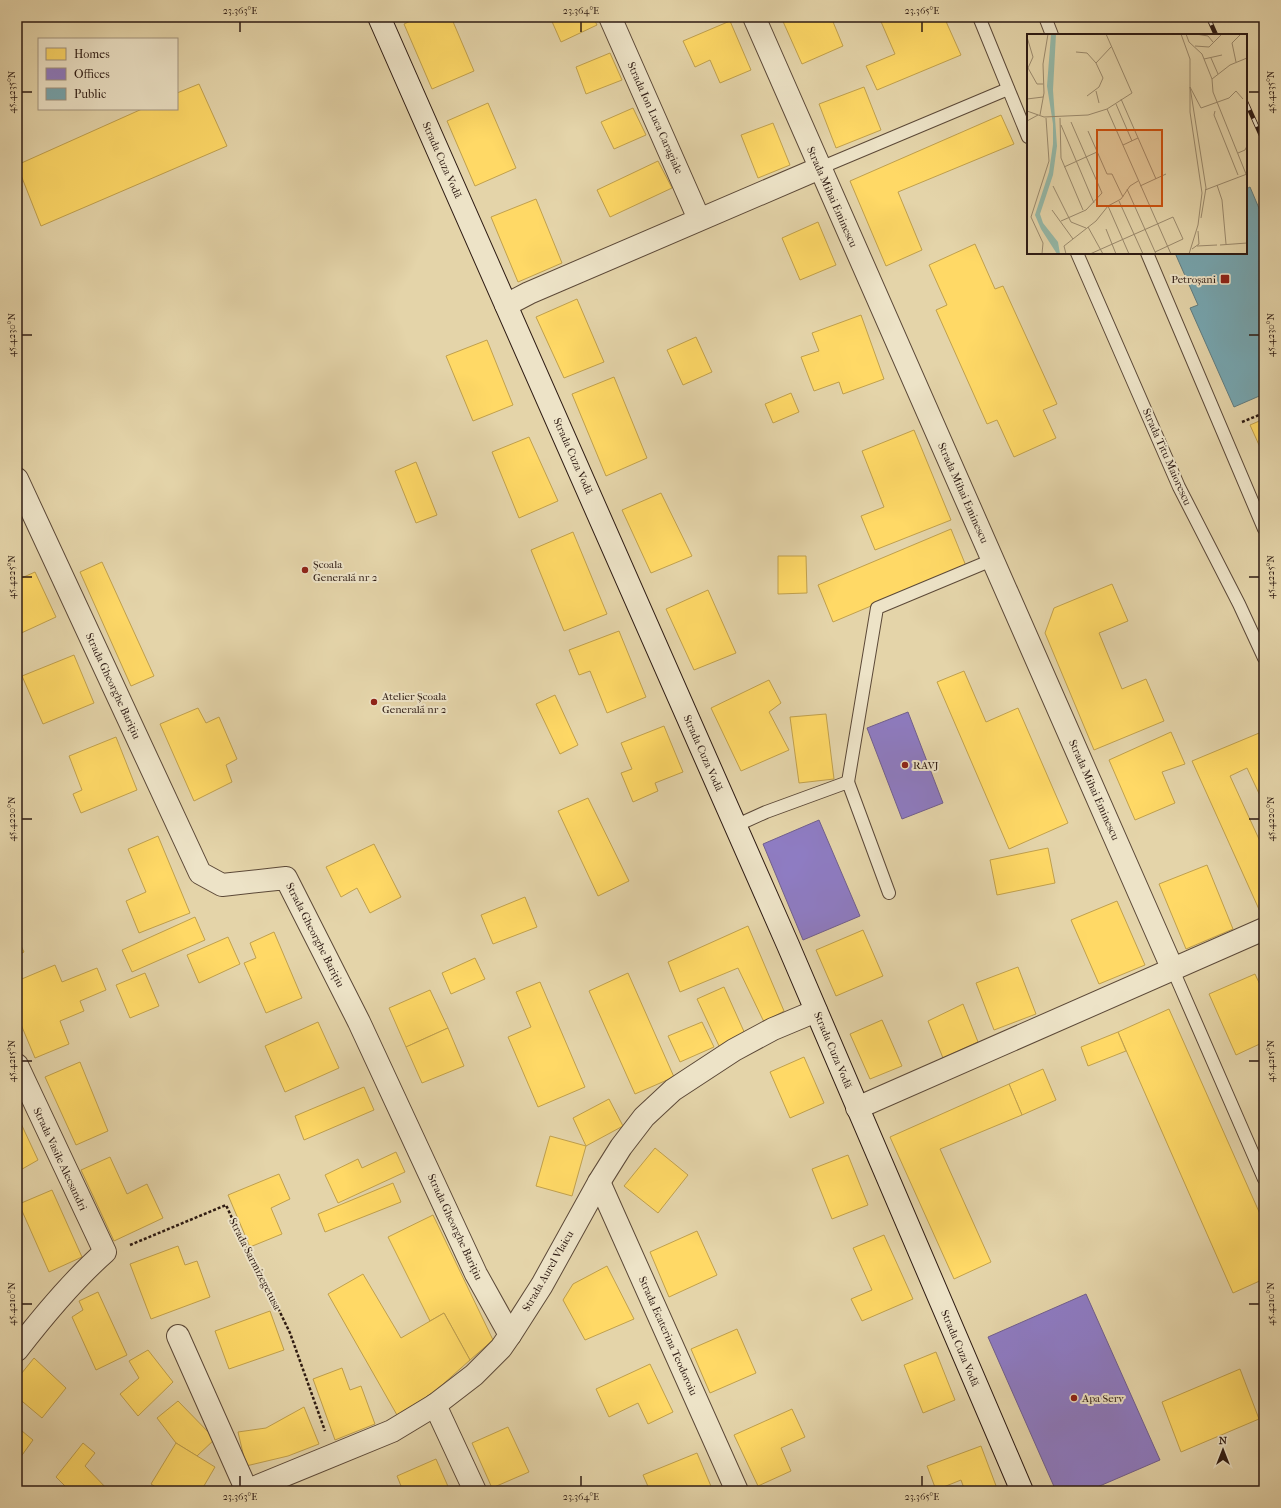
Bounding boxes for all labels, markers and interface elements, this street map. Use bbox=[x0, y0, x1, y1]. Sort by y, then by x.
text: 23.363°E bbox=[223, 5, 257, 17]
text: 23.364°E bbox=[563, 5, 599, 17]
text: 23.365°E bbox=[905, 5, 939, 17]
inset map bbox=[1027, 34, 1247, 254]
legend bbox=[38, 38, 178, 110]
text: Homes bbox=[74, 47, 110, 61]
street label: Strada Ion Luca Caragiale bbox=[624, 60, 686, 177]
text: Offices bbox=[74, 67, 110, 81]
text: 45.4235°N bbox=[6, 70, 18, 113]
text: 45.4235°N bbox=[1265, 70, 1277, 113]
text: Public bbox=[74, 87, 106, 101]
street label: Strada Cuza Vodă bbox=[419, 120, 465, 201]
street label: Strada Mihai Eminescu bbox=[804, 145, 860, 250]
place label: Petroșani bbox=[1171, 273, 1217, 286]
marker: Petroșani bbox=[1219, 273, 1231, 285]
text: 45.4230°N bbox=[6, 313, 18, 357]
text: 45.4230°N bbox=[1265, 313, 1277, 357]
street label: Strada Titu Maiorescu bbox=[1140, 407, 1195, 508]
street label: Strada Cuza Vodă bbox=[550, 416, 596, 497]
street label: Strada Mihai Eminescu bbox=[935, 441, 991, 546]
text: 45.4225°N bbox=[6, 555, 18, 599]
text: 45.4225°N bbox=[1265, 555, 1277, 599]
place label: Școala Generală nr 2 bbox=[313, 558, 378, 584]
marker: Școala Generală nr 2 bbox=[300, 565, 310, 575]
street label: Strada Gheorghe Barițiu bbox=[83, 631, 144, 742]
place label: Atelier Școala Generală nr 2 bbox=[381, 690, 447, 716]
marker: Atelier Școala Generală nr 2 bbox=[369, 697, 379, 707]
street label: Strada Cuza Vodă bbox=[680, 713, 726, 794]
street label: Strada Mihai Eminescu bbox=[1066, 738, 1122, 843]
place label: RAVJ bbox=[913, 759, 939, 772]
marker: RAVJ bbox=[900, 760, 910, 770]
text: 45.4220°N bbox=[6, 796, 18, 842]
text: 45.4220°N bbox=[1265, 796, 1277, 842]
street label: Strada Gheorghe Barițiu bbox=[283, 881, 347, 990]
street label: Strada Cuza Vodă bbox=[811, 1010, 855, 1091]
text: 45.4215°N bbox=[6, 1039, 18, 1082]
text: 45.4215°N bbox=[1265, 1039, 1277, 1082]
street label: Strada Vasile Alecsandri bbox=[30, 1105, 90, 1213]
street label: Strada Gheorghe Barițiu bbox=[425, 1172, 486, 1283]
street label: Strada Sarmizegetusa bbox=[226, 1216, 284, 1313]
street label: Strada Aurel Vlaicu bbox=[520, 1228, 577, 1314]
street label: Strada Ecaterina Teodoroiu bbox=[636, 1274, 701, 1398]
text: 45.4210°N bbox=[6, 1282, 18, 1326]
text: 45.4210°N bbox=[1265, 1282, 1277, 1326]
street label: Strada Cuza Vodă bbox=[938, 1308, 982, 1389]
place label: Apa Serv bbox=[1081, 1392, 1124, 1405]
marker: Apa Serv bbox=[1069, 1393, 1079, 1403]
north arrow bbox=[1203, 1430, 1243, 1470]
text: N bbox=[1219, 1434, 1228, 1447]
text: 23.363°E bbox=[223, 1491, 257, 1503]
text: 23.364°E bbox=[563, 1491, 599, 1503]
text: 23.365°E bbox=[905, 1491, 939, 1503]

